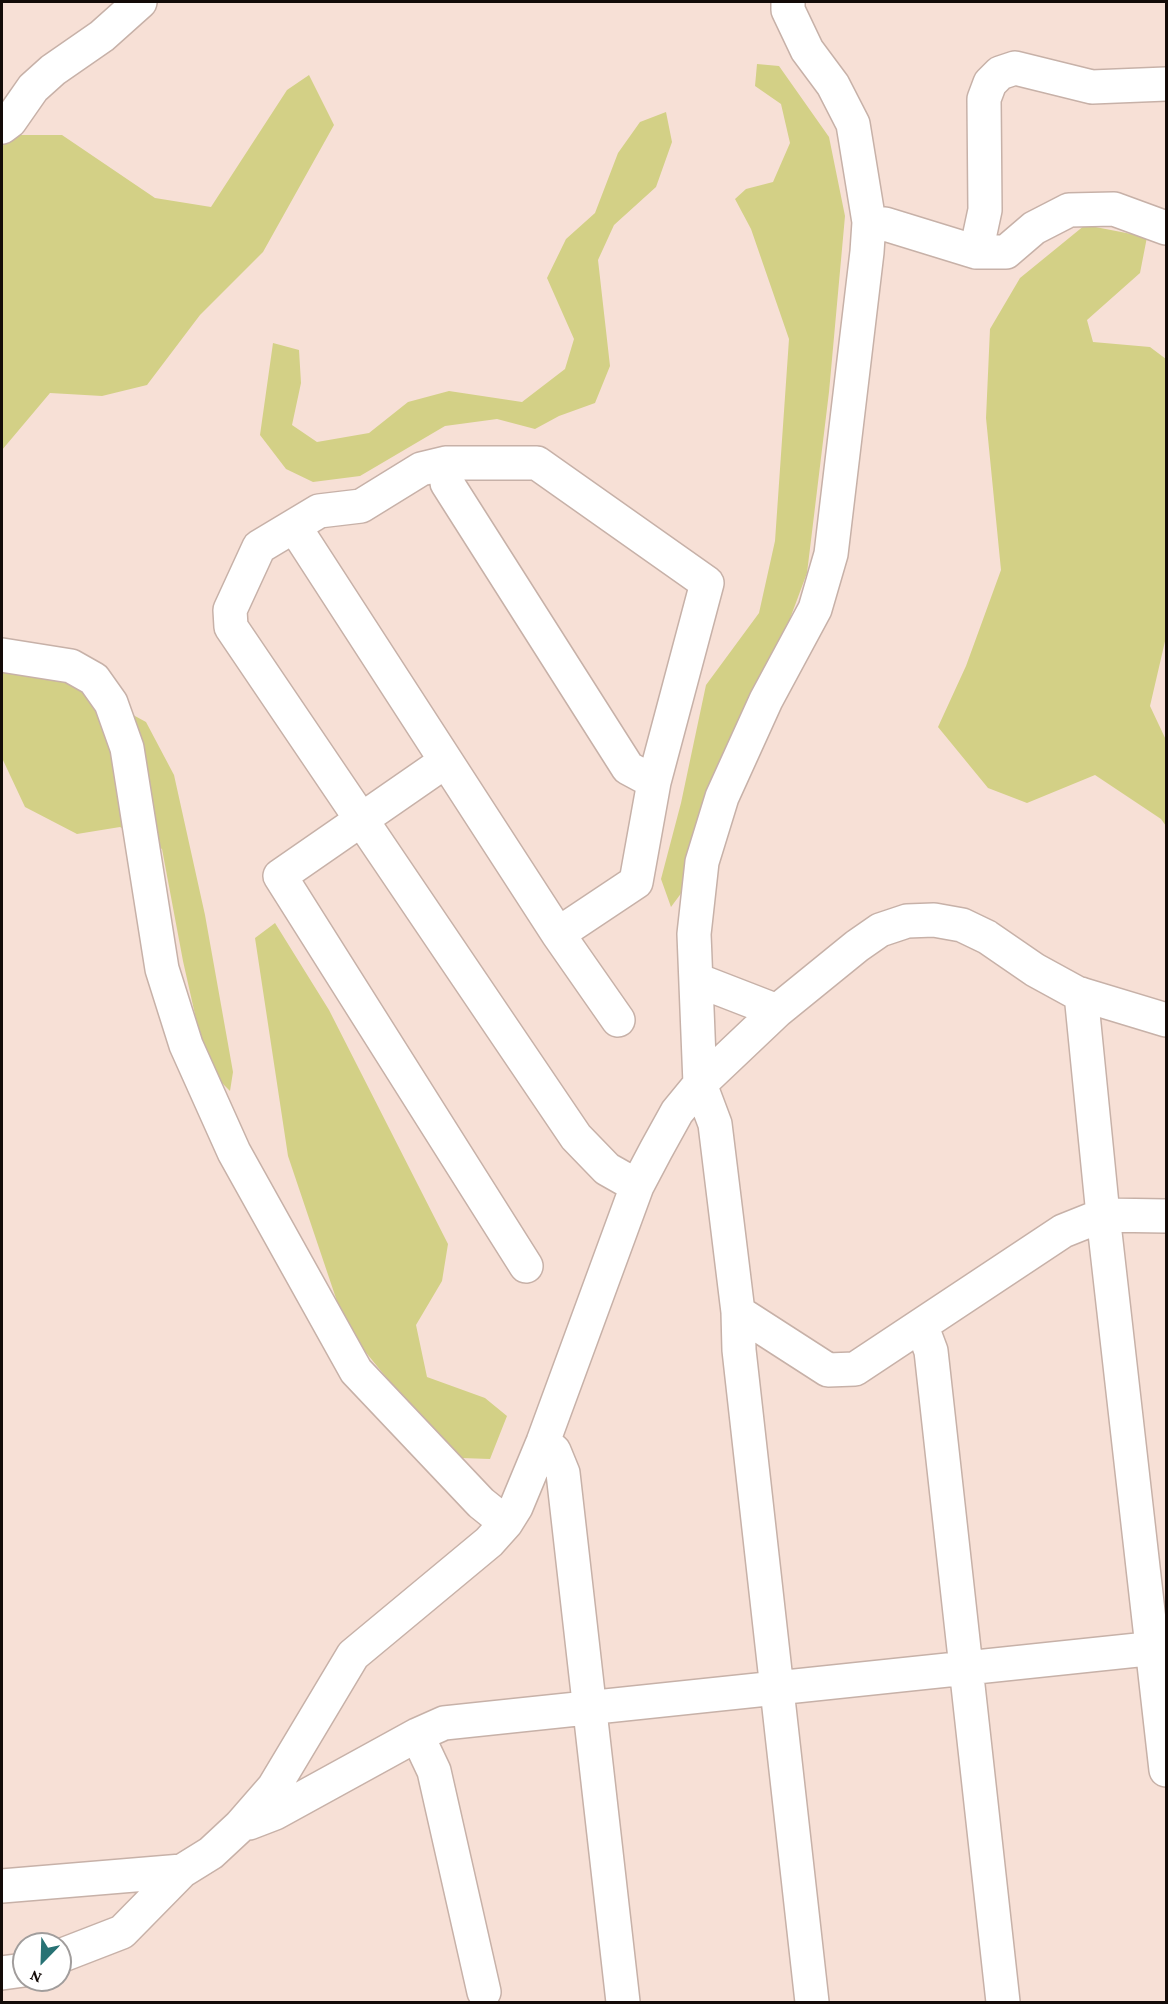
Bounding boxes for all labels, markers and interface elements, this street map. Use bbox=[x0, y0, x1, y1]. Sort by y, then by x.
north arrow bbox=[12, 1932, 72, 1992]
text: N bbox=[27, 1967, 44, 1987]

